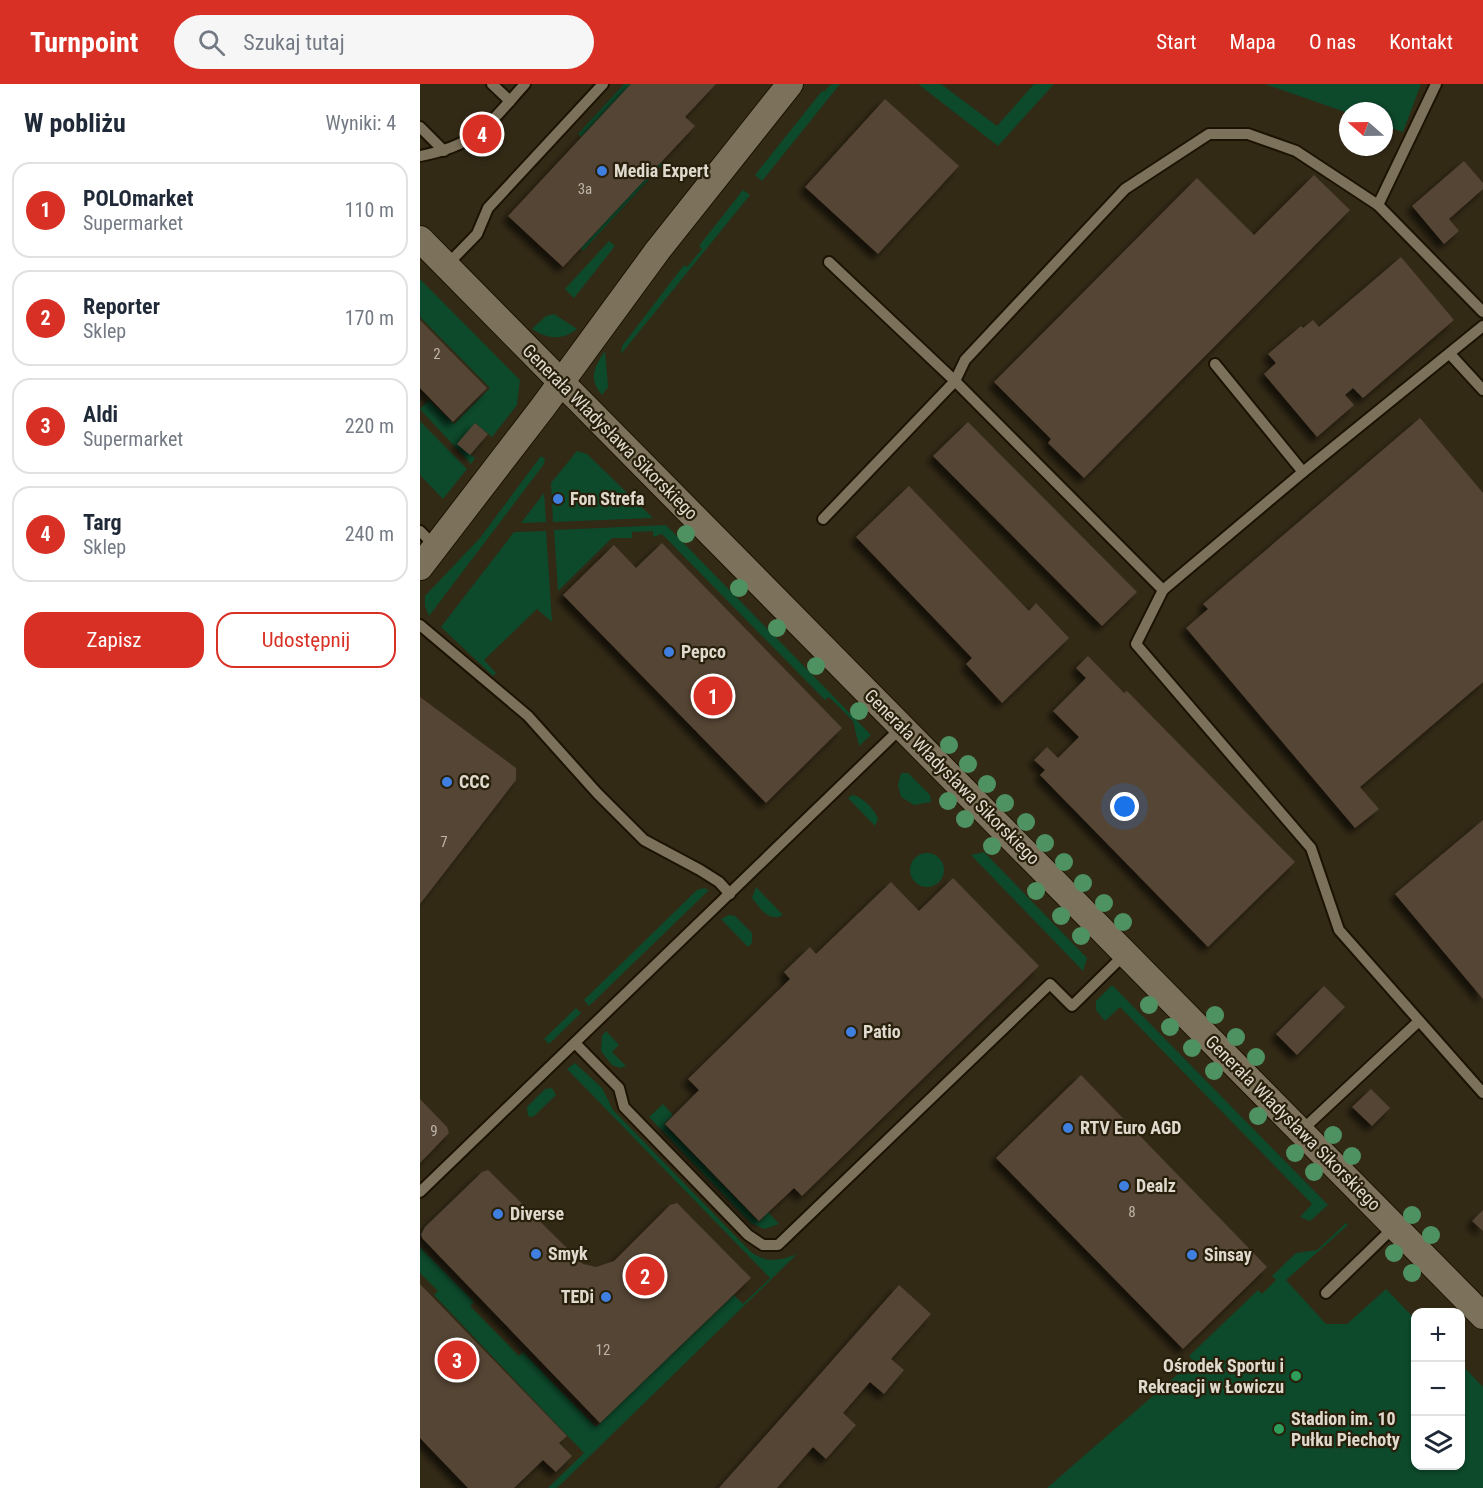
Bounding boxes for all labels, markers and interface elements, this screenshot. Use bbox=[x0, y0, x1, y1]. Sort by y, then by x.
search box bbox=[174, 15, 594, 69]
text: Turnpoint bbox=[30, 26, 138, 59]
icon: search bbox=[195, 26, 228, 59]
text: Szukaj tutaj bbox=[243, 30, 345, 55]
text: Start bbox=[1156, 30, 1197, 54]
text: Mapa bbox=[1230, 30, 1276, 54]
text: O nas bbox=[1309, 30, 1356, 54]
text: Kontakt bbox=[1389, 30, 1453, 54]
north arrow bbox=[1339, 102, 1393, 156]
text: W pobliżu bbox=[24, 108, 126, 138]
text: Wyniki: 4 bbox=[325, 111, 396, 135]
pin: 4 bbox=[462, 112, 502, 156]
place label: Media Expert bbox=[614, 160, 709, 181]
marker: Media Expert bbox=[595, 164, 609, 178]
house number: 3a bbox=[578, 180, 592, 198]
text: POLOmarket bbox=[83, 186, 193, 211]
text: 1 bbox=[40, 198, 51, 222]
text: 110 m bbox=[345, 198, 394, 222]
text: Supermarket bbox=[83, 211, 183, 235]
text: Reporter bbox=[83, 294, 160, 319]
text: 2 bbox=[40, 306, 51, 330]
text: 170 m bbox=[345, 306, 394, 330]
text: Sklep bbox=[83, 319, 126, 343]
street label: Generała Władysława Sikorskiego bbox=[518, 340, 702, 524]
house number: 2 bbox=[433, 345, 441, 363]
text: Aldi bbox=[83, 402, 118, 427]
text: 3 bbox=[40, 414, 51, 438]
text: 220 m bbox=[345, 414, 394, 438]
text: Supermarket bbox=[83, 427, 183, 451]
place label: Fon Strefa bbox=[570, 488, 644, 509]
marker: Fon Strefa bbox=[551, 492, 565, 506]
text: Targ bbox=[83, 510, 122, 535]
text: 4 bbox=[40, 522, 51, 546]
text: 240 m bbox=[345, 522, 394, 546]
text: Sklep bbox=[83, 535, 126, 559]
button: Zapisz bbox=[24, 612, 204, 668]
button: Udostępnij bbox=[216, 612, 396, 668]
place label: Pepco bbox=[681, 641, 726, 662]
marker: Pepco bbox=[662, 645, 676, 659]
pin: 1 bbox=[694, 674, 732, 718]
street label: Generała Władysława Sikorskiego bbox=[860, 685, 1044, 869]
place label: CCC bbox=[459, 771, 490, 792]
marker: CCC bbox=[440, 775, 454, 789]
your location bbox=[1110, 792, 1139, 821]
house number: 7 bbox=[440, 833, 448, 851]
place label: Patio bbox=[863, 1021, 901, 1042]
marker: Patio bbox=[844, 1025, 858, 1039]
street label: Generała Władysława Sikorskiego bbox=[1201, 1031, 1385, 1215]
place label: RTV Euro AGD bbox=[1080, 1117, 1182, 1138]
marker: RTV Euro AGD bbox=[1061, 1121, 1075, 1135]
house number: 9 bbox=[430, 1122, 438, 1140]
place label: Dealz bbox=[1136, 1175, 1176, 1196]
marker: Dealz bbox=[1117, 1179, 1131, 1193]
place label: Diverse bbox=[510, 1203, 564, 1224]
house number: 8 bbox=[1128, 1203, 1136, 1221]
marker: Diverse bbox=[491, 1207, 505, 1221]
place label: Smyk bbox=[548, 1243, 588, 1264]
place label: Sinsay bbox=[1204, 1244, 1252, 1265]
marker: Smyk bbox=[529, 1247, 543, 1261]
marker: Sinsay bbox=[1185, 1248, 1199, 1262]
pin: 2 bbox=[626, 1254, 664, 1298]
place label: TEDi bbox=[561, 1286, 594, 1307]
marker: TEDi bbox=[599, 1290, 613, 1304]
map controls bbox=[1411, 1308, 1465, 1470]
button: + bbox=[1411, 1308, 1465, 1362]
pin: 3 bbox=[438, 1338, 477, 1382]
house number: 12 bbox=[596, 1341, 610, 1359]
place label: Ośrodek Sportu i Rekreacji w Łowiczu bbox=[1138, 1355, 1284, 1397]
button: − bbox=[1411, 1362, 1465, 1416]
marker: Ośrodek Sportu i Rekreacji w Łowiczu bbox=[1289, 1369, 1303, 1383]
place label: Stadion im. 10 Pułku Piechoty bbox=[1291, 1408, 1400, 1450]
button: layers bbox=[1411, 1416, 1465, 1470]
marker: Stadion im. 10 Pułku Piechoty bbox=[1272, 1422, 1286, 1436]

